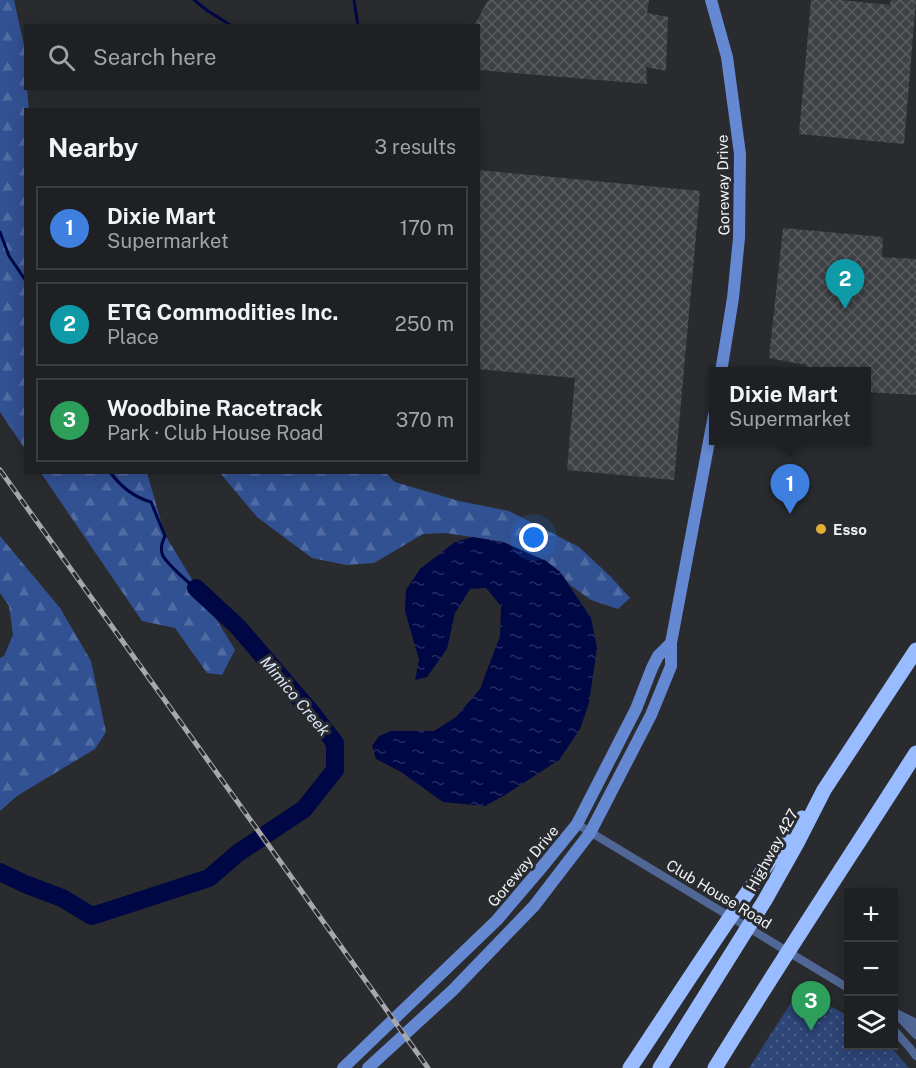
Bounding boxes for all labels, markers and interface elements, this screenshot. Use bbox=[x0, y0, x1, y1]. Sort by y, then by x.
search box bbox=[24, 24, 480, 90]
icon: search bbox=[45, 41, 78, 74]
text: Search here bbox=[93, 44, 217, 70]
text: Nearby bbox=[48, 132, 138, 163]
text: 3 results bbox=[375, 135, 456, 159]
street label: Goreway Drive bbox=[714, 135, 732, 235]
text: Dixie Mart bbox=[107, 203, 216, 229]
text: 1 bbox=[65, 216, 74, 240]
text: 170 m bbox=[400, 216, 454, 240]
text: Supermarket bbox=[107, 229, 229, 253]
pin: 2 bbox=[826, 260, 864, 309]
text: ETG Commodities Inc. bbox=[107, 299, 338, 325]
text: 2 bbox=[63, 312, 76, 336]
text: 250 m bbox=[395, 312, 454, 336]
text: Place bbox=[107, 325, 159, 349]
popup bbox=[709, 367, 871, 445]
text: Dixie Mart bbox=[729, 381, 838, 407]
text: Woodbine Racetrack bbox=[107, 395, 323, 421]
text: Supermarket bbox=[729, 407, 851, 431]
text: 3 bbox=[63, 408, 76, 432]
text: 370 m bbox=[396, 408, 454, 432]
text: Park · Club House Road bbox=[107, 421, 323, 445]
pin: 1 bbox=[770, 464, 810, 514]
place label: Esso bbox=[833, 521, 867, 538]
marker: Esso bbox=[814, 522, 828, 536]
your location bbox=[519, 523, 548, 552]
water label: Mimico Creek bbox=[256, 652, 334, 740]
street label: Highway 427 bbox=[742, 806, 802, 894]
street label: Goreway Drive bbox=[484, 822, 562, 910]
street label: Club House Road bbox=[663, 856, 775, 932]
map controls bbox=[844, 888, 898, 1050]
button: + bbox=[844, 888, 898, 942]
button: − bbox=[844, 942, 898, 996]
pin: 3 bbox=[792, 982, 830, 1031]
button: layers bbox=[844, 996, 898, 1050]

